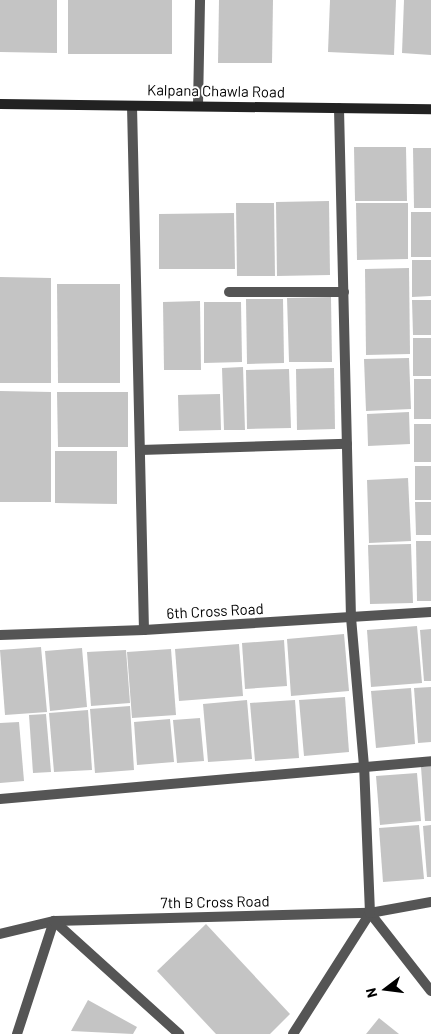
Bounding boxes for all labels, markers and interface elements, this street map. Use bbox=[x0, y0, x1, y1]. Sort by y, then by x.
street label: Kalpana Chawla Road bbox=[147, 81, 285, 101]
street label: 6th Cross Road bbox=[166, 599, 264, 623]
street label: 7th B Cross Road bbox=[160, 892, 270, 912]
north arrow bbox=[361, 964, 411, 1014]
text: N bbox=[362, 986, 380, 1000]

